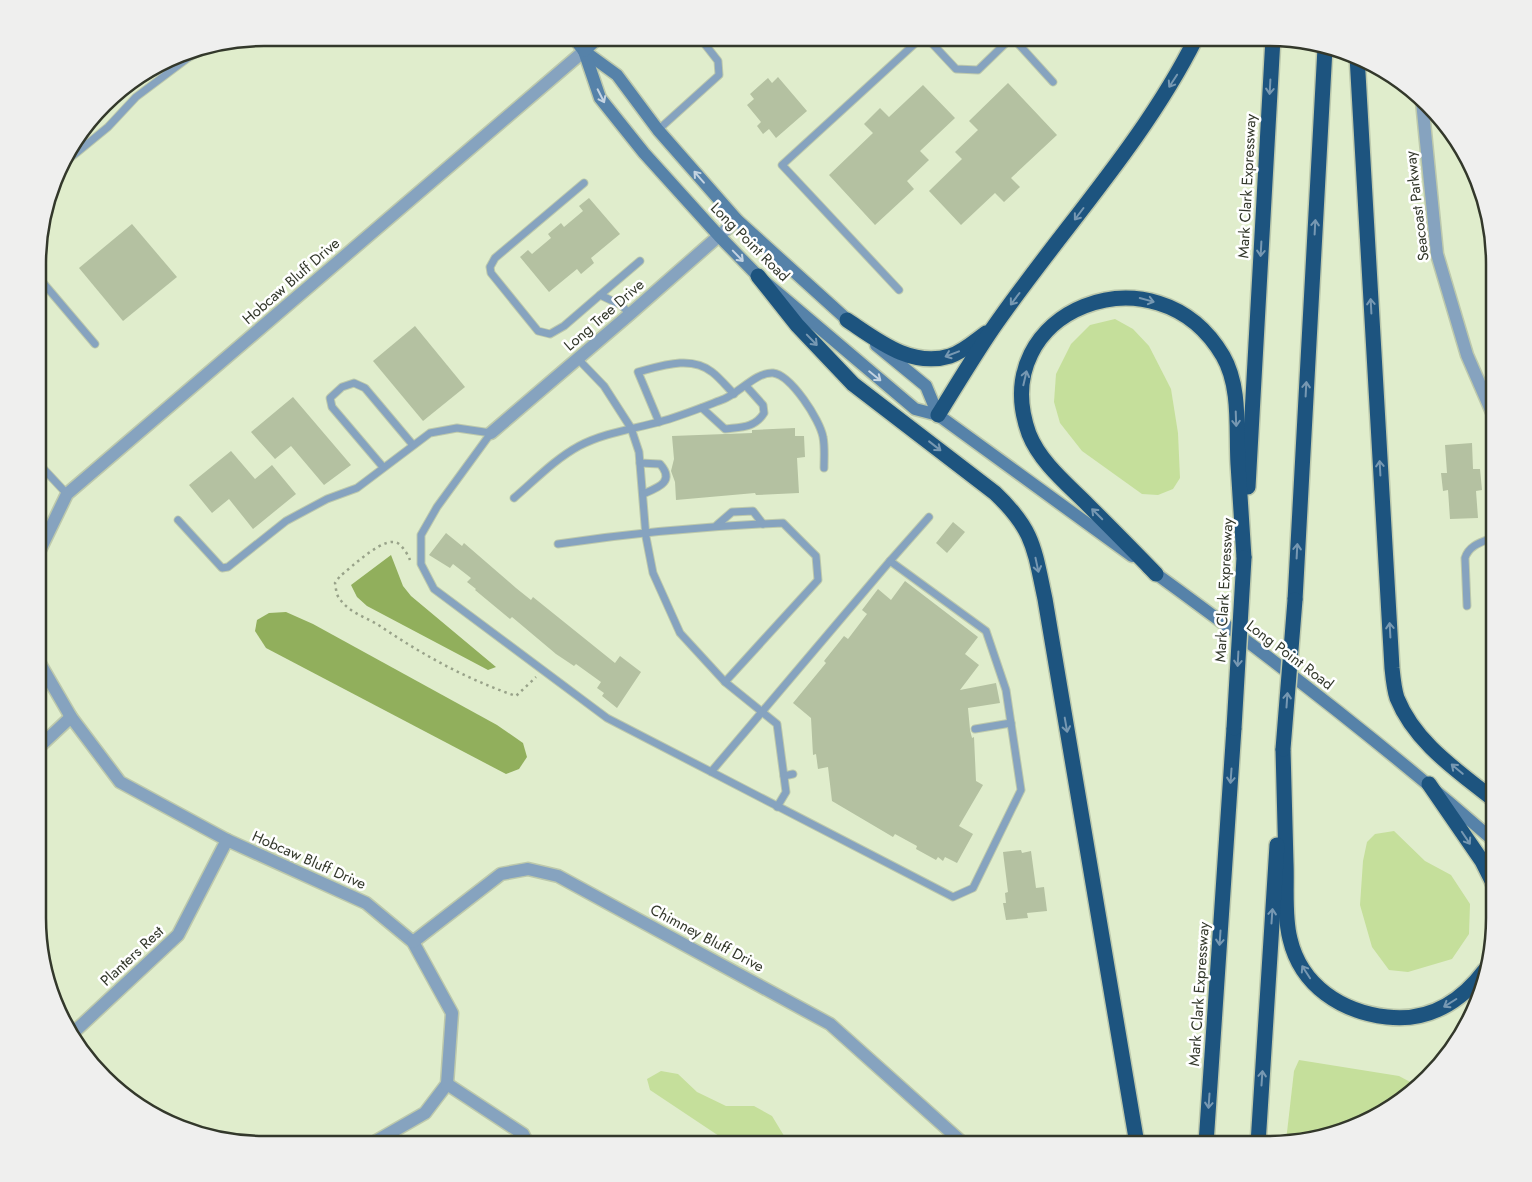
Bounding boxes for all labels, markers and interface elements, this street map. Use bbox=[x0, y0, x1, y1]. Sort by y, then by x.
one-way arrow bbox=[1168, 74, 1178, 88]
one-way arrow bbox=[1266, 78, 1275, 94]
one-way arrow bbox=[596, 89, 606, 104]
street label: Mark Clark Expressway bbox=[1232, 113, 1262, 259]
street label: Seacoast Parkway bbox=[1399, 149, 1435, 262]
one-way arrow bbox=[693, 170, 705, 183]
street label: Long Point Road bbox=[705, 197, 795, 287]
one-way arrow bbox=[1074, 207, 1085, 220]
one-way arrow bbox=[1311, 219, 1320, 235]
street label: Hobcaw Bluff Drive bbox=[238, 232, 345, 330]
one-way arrow bbox=[1257, 241, 1266, 257]
one-way arrow bbox=[732, 250, 744, 262]
street label: Long Tree Drive bbox=[559, 274, 649, 356]
one-way arrow bbox=[1010, 292, 1020, 306]
one-way arrow bbox=[1139, 296, 1155, 305]
one-way arrow bbox=[1367, 298, 1376, 314]
one-way arrow bbox=[806, 334, 818, 346]
one-way arrow bbox=[945, 350, 960, 359]
one-way arrow bbox=[868, 370, 881, 381]
one-way arrow bbox=[1021, 371, 1030, 387]
one-way arrow bbox=[1302, 381, 1311, 397]
one-way arrow bbox=[1232, 411, 1241, 427]
one-way arrow bbox=[928, 440, 941, 451]
one-way arrow bbox=[1376, 460, 1385, 476]
one-way arrow bbox=[1091, 508, 1103, 521]
street label: Mark Clark Expressway bbox=[1209, 517, 1239, 663]
one-way arrow bbox=[1293, 544, 1302, 560]
one-way arrow bbox=[1033, 556, 1043, 572]
street label: Long Point Road bbox=[1242, 615, 1338, 695]
one-way arrow bbox=[1385, 622, 1394, 638]
one-way arrow bbox=[1234, 651, 1243, 667]
one-way arrow bbox=[1282, 692, 1292, 708]
one-way arrow bbox=[1061, 716, 1071, 732]
one-way arrow bbox=[1450, 764, 1463, 775]
one-way arrow bbox=[1227, 768, 1236, 784]
street label: Hobcaw Bluff Drive bbox=[249, 825, 370, 895]
one-way arrow bbox=[1461, 831, 1471, 845]
street label: Chimney Bluff Drive bbox=[646, 899, 768, 977]
one-way arrow bbox=[1268, 909, 1277, 925]
street label: Planters Rest bbox=[95, 921, 169, 991]
street label: Mark Clark Expressway bbox=[1183, 921, 1215, 1067]
one-way arrow bbox=[1216, 930, 1225, 946]
one-way arrow bbox=[1301, 965, 1311, 979]
one-way arrow bbox=[1443, 998, 1457, 1009]
one-way arrow bbox=[1257, 1071, 1266, 1087]
one-way arrow bbox=[1205, 1092, 1214, 1108]

